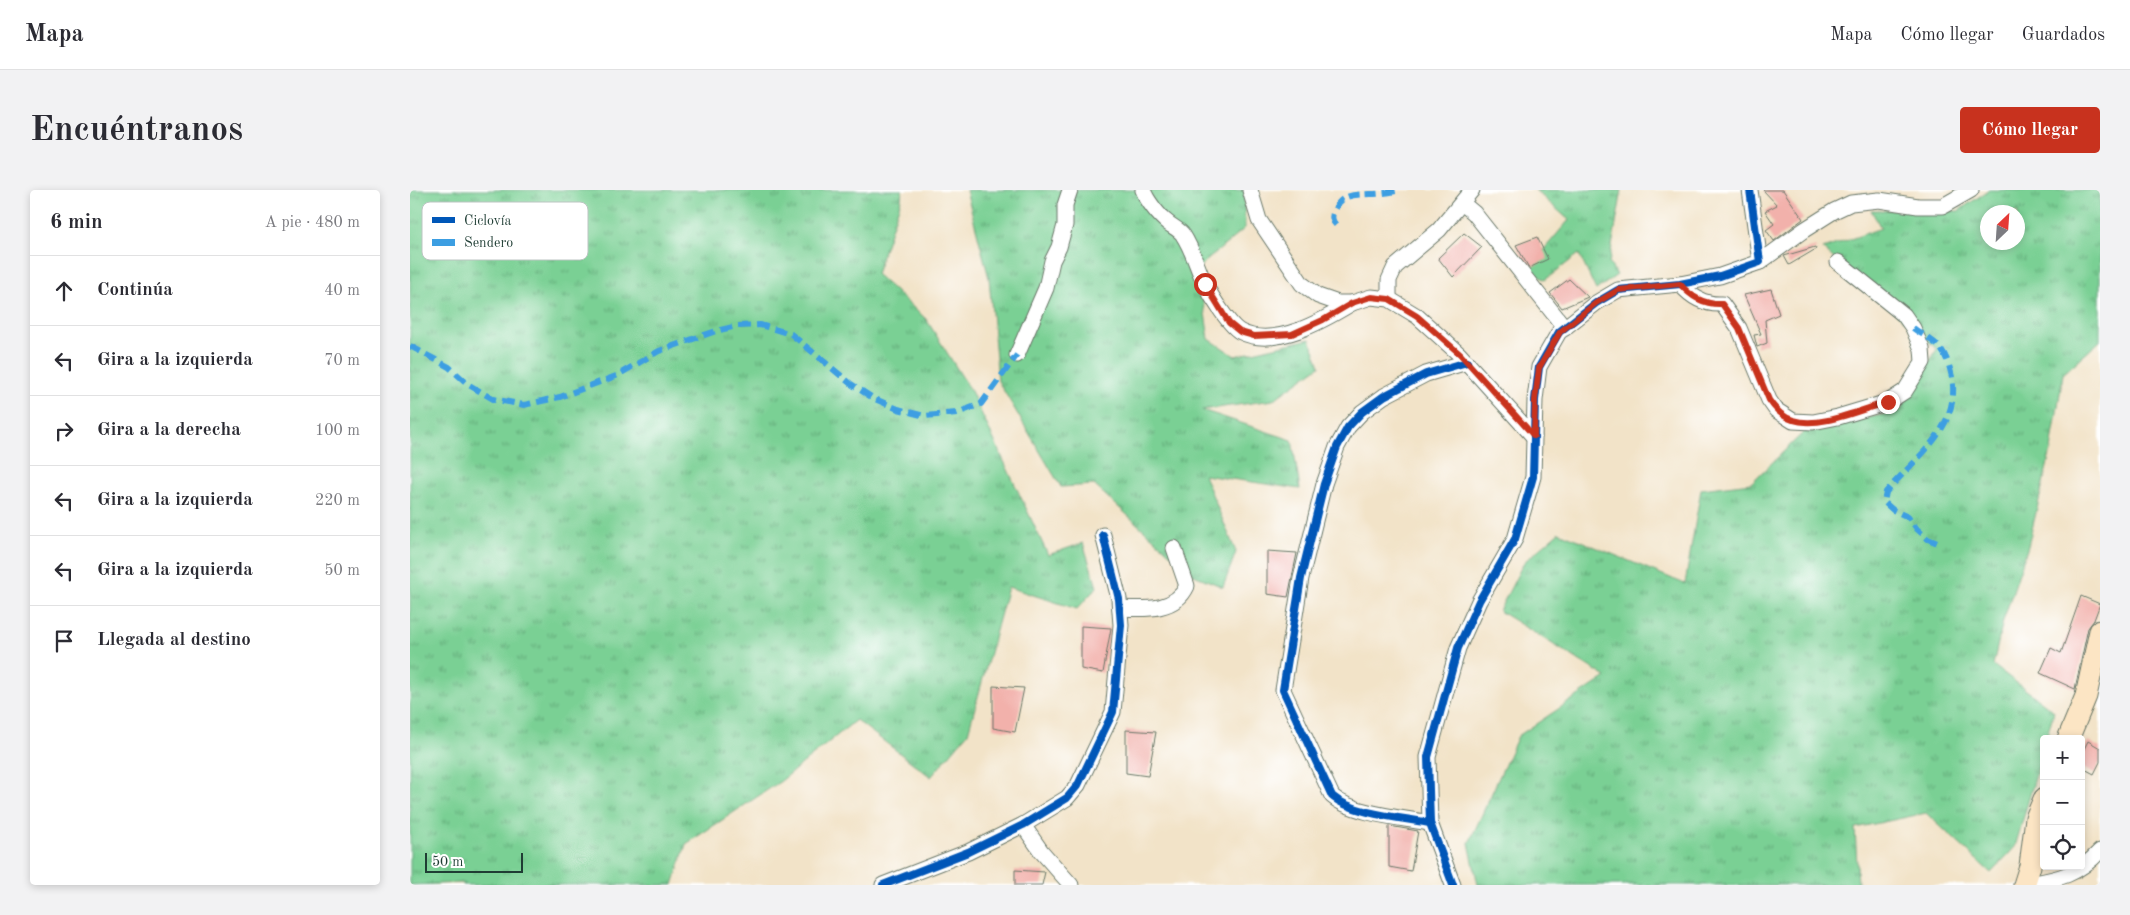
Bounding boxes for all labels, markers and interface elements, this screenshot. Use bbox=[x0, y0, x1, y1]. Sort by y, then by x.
text: Mapa bbox=[25, 23, 84, 47]
text: Mapa bbox=[1830, 26, 1872, 44]
text: Cómo llegar bbox=[1900, 26, 1994, 44]
text: Guardados bbox=[2022, 26, 2105, 44]
button: Cómo llegar bbox=[1960, 107, 2100, 153]
text: Encuéntranos bbox=[30, 113, 243, 148]
legend bbox=[422, 202, 588, 260]
north arrow bbox=[1980, 205, 2025, 250]
text: 6 min bbox=[50, 212, 103, 233]
text: Ciclovía bbox=[464, 214, 512, 228]
text: A pie · 480 m bbox=[265, 215, 360, 231]
text: Sendero bbox=[464, 236, 513, 250]
route start bbox=[1194, 273, 1217, 296]
icon: ahead bbox=[50, 277, 78, 305]
text: Continúa bbox=[97, 281, 173, 300]
text: 40 m bbox=[324, 283, 360, 299]
icon: left bbox=[50, 347, 78, 375]
text: Gira a la izquierda bbox=[97, 351, 253, 370]
text: 70 m bbox=[324, 353, 360, 369]
route end bbox=[1877, 391, 1900, 414]
icon: right bbox=[50, 417, 78, 445]
text: Gira a la derecha bbox=[97, 421, 241, 440]
text: 100 m bbox=[315, 423, 360, 439]
icon: left bbox=[50, 487, 78, 515]
text: Gira a la izquierda bbox=[97, 491, 253, 510]
text: 220 m bbox=[315, 493, 360, 509]
icon: left bbox=[50, 557, 78, 585]
text: Gira a la izquierda bbox=[97, 561, 253, 580]
text: 50 m bbox=[324, 563, 360, 579]
icon: arrive bbox=[50, 627, 78, 655]
text: Llegada al destino bbox=[97, 631, 251, 650]
map controls bbox=[2040, 735, 2085, 870]
button: + bbox=[2040, 735, 2085, 780]
button: − bbox=[2040, 780, 2085, 825]
button: locate bbox=[2040, 825, 2085, 870]
scale bar bbox=[425, 850, 522, 873]
text: 50 m bbox=[432, 855, 463, 869]

